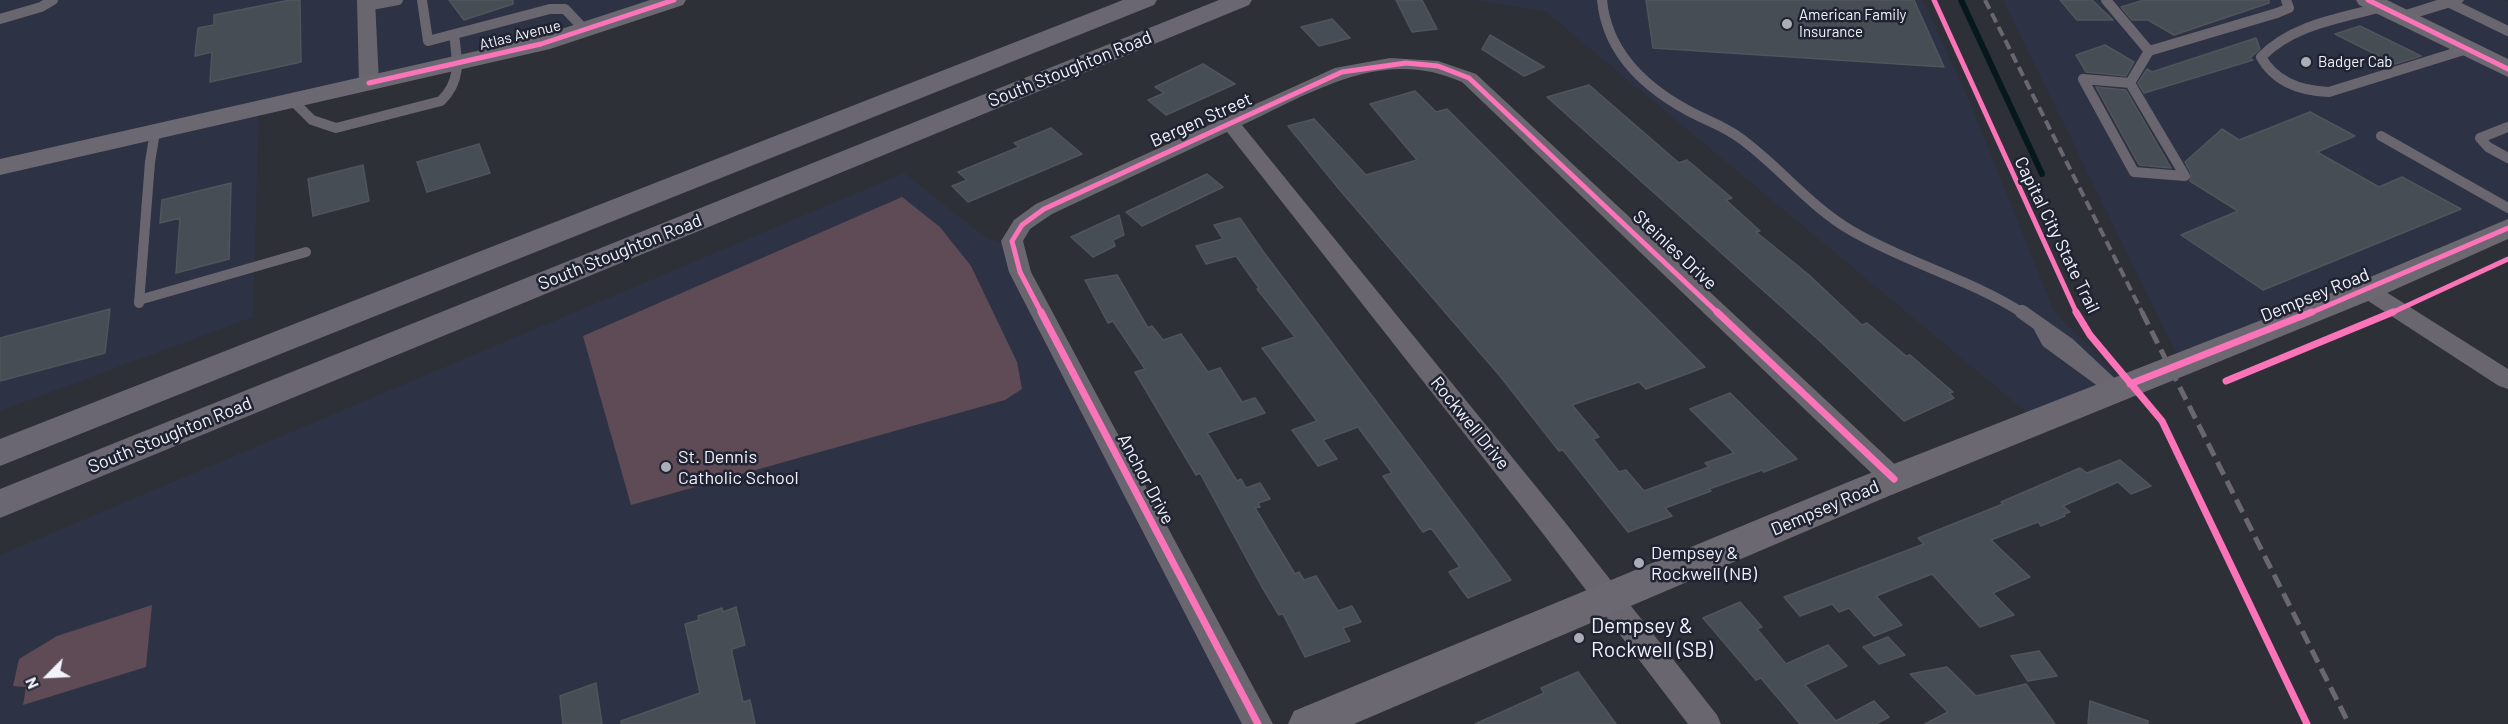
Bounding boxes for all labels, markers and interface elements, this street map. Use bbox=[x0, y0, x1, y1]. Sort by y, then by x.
place label: American Family Insurance bbox=[1799, 6, 1907, 41]
street label: Atlas Avenue bbox=[477, 16, 563, 54]
marker: American Family Insurance bbox=[1780, 17, 1794, 31]
street label: South Stoughton Road bbox=[985, 26, 1155, 112]
place label: Badger Cab bbox=[2318, 53, 2393, 71]
marker: Badger Cab bbox=[2299, 55, 2313, 69]
street label: Bergen Street bbox=[1147, 88, 1255, 152]
street label: Capital City State Trail bbox=[2010, 153, 2104, 317]
street label: Steinies Drive bbox=[1628, 206, 1722, 294]
street label: South Stoughton Road bbox=[535, 209, 705, 295]
street label: Dempsey Road bbox=[2258, 263, 2372, 327]
street label: Rockwell Drive bbox=[1426, 372, 1514, 474]
street label: South Stoughton Road bbox=[85, 392, 255, 478]
street label: Anchor Drive bbox=[1113, 430, 1179, 528]
place label: St. Dennis Catholic School bbox=[678, 446, 799, 488]
marker: St. Dennis Catholic School bbox=[659, 460, 673, 474]
street label: Dempsey Road bbox=[1768, 476, 1882, 540]
place label: Dempsey & Rockwell (NB) bbox=[1651, 542, 1757, 584]
marker: Dempsey & Rockwell (NB) bbox=[1632, 556, 1646, 570]
place label: Dempsey & Rockwell (SB) bbox=[1591, 613, 1713, 663]
marker: Dempsey & Rockwell (SB) bbox=[1572, 631, 1586, 645]
north arrow bbox=[18, 646, 78, 706]
text: N bbox=[20, 675, 42, 692]

